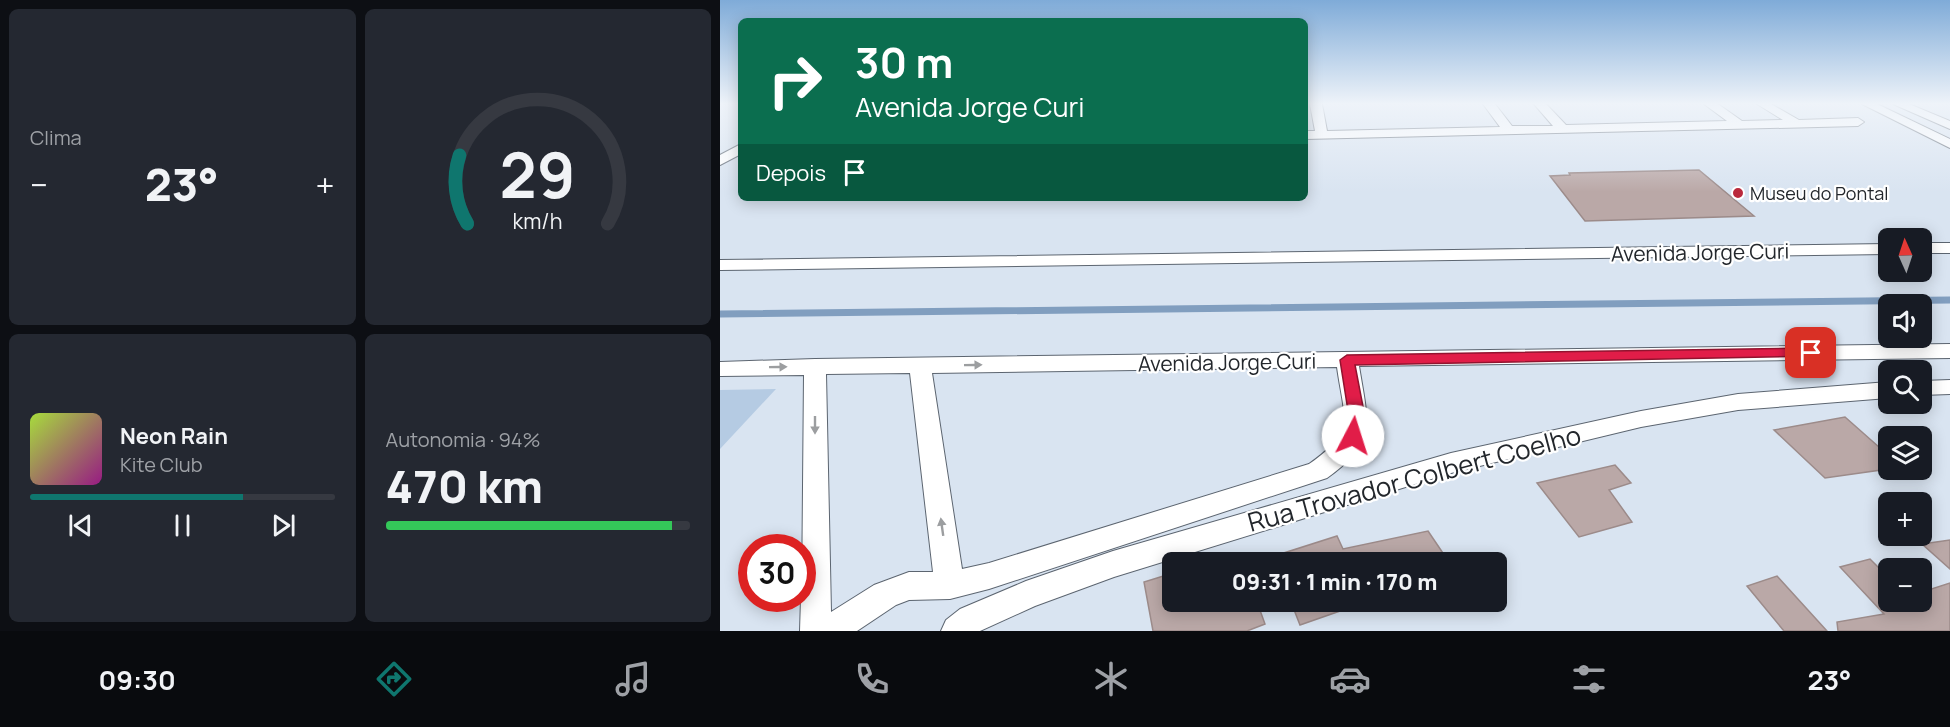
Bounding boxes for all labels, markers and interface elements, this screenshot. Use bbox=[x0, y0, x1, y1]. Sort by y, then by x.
text: 30 m bbox=[855, 33, 953, 91]
icon: right bbox=[756, 42, 834, 120]
text: Avenida Jorge Curi bbox=[855, 88, 1085, 125]
text: Clima bbox=[30, 124, 82, 151]
text: 29 bbox=[500, 131, 576, 217]
text: 23° bbox=[145, 153, 219, 215]
icon: arrive bbox=[838, 156, 871, 189]
text: Depois bbox=[756, 158, 826, 188]
text: − bbox=[30, 162, 48, 207]
text: + bbox=[315, 162, 334, 207]
place label: Museu do Pontal bbox=[1750, 181, 1889, 205]
marker: Museu do Pontal bbox=[1731, 186, 1745, 200]
text: km/h bbox=[513, 206, 563, 235]
north arrow bbox=[1878, 228, 1932, 282]
map controls bbox=[1878, 228, 1932, 612]
street label: Avenida Jorge Curi bbox=[1610, 236, 1790, 268]
button: sound bbox=[1878, 294, 1932, 348]
pin bbox=[1785, 327, 1836, 378]
icon: arrive bbox=[1794, 336, 1827, 369]
street label: Avenida Jorge Curi bbox=[1137, 346, 1317, 378]
one-way arrow bbox=[964, 360, 983, 370]
button: search bbox=[1878, 360, 1932, 414]
one-way arrow bbox=[769, 362, 788, 372]
position arrow bbox=[1321, 404, 1385, 468]
one-way arrow bbox=[810, 415, 820, 434]
street label: Rua Trovador Colbert Coelho bbox=[1243, 416, 1585, 540]
text: Neon Rain bbox=[120, 421, 228, 451]
text: Autonomia · 94% bbox=[386, 426, 541, 453]
button: layers bbox=[1878, 426, 1932, 480]
text: Kite Club bbox=[120, 451, 203, 478]
text: 470 km bbox=[386, 455, 543, 517]
button: + bbox=[1878, 492, 1932, 546]
icon: previous bbox=[64, 509, 97, 542]
icon: pause bbox=[166, 509, 199, 542]
icon: next bbox=[267, 509, 300, 542]
one-way arrow bbox=[938, 517, 947, 536]
speed limit sign: 30 bbox=[738, 534, 816, 612]
button: − bbox=[1878, 558, 1932, 612]
text: 09:31 · 1 min · 170 m bbox=[1232, 567, 1437, 597]
icon: directions bbox=[373, 658, 415, 700]
icon: music bbox=[612, 658, 654, 700]
icon: phone bbox=[851, 658, 893, 700]
icon: climate bbox=[1090, 658, 1132, 700]
icon: car bbox=[1329, 658, 1371, 700]
icon: filters bbox=[1568, 658, 1610, 700]
text: 09:30 bbox=[99, 661, 176, 698]
text: 23° bbox=[1807, 661, 1851, 698]

